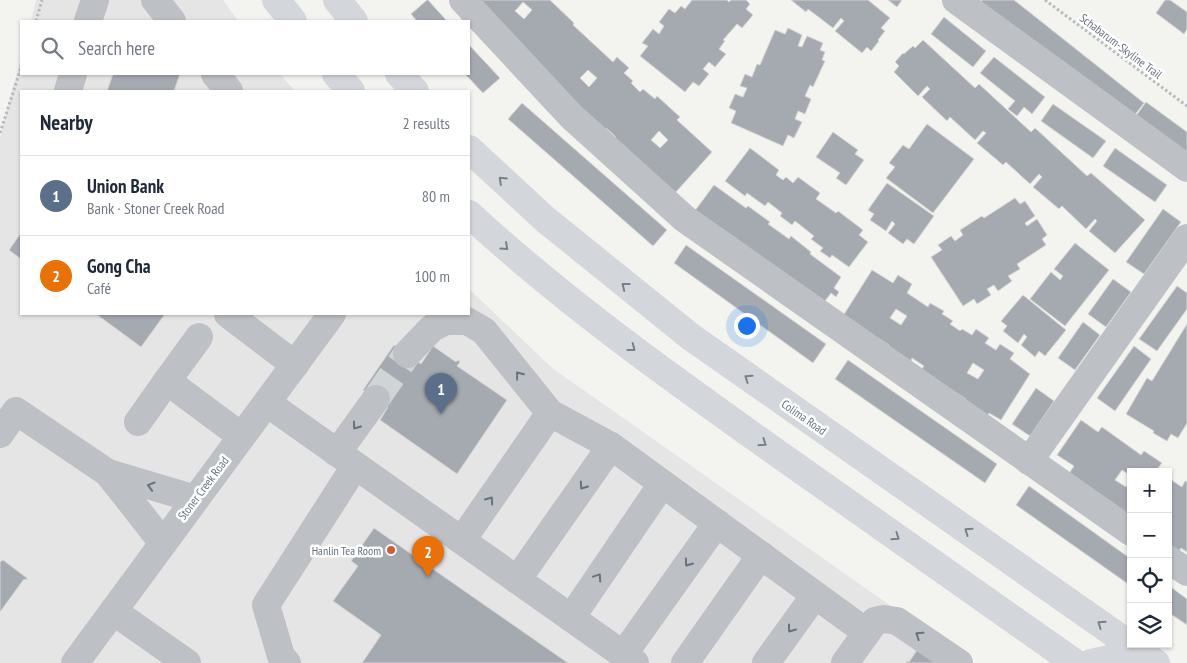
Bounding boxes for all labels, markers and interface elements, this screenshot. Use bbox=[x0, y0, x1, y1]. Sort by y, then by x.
street label: Schabarum-Skyline Trail bbox=[1077, 10, 1165, 82]
search box bbox=[20, 20, 470, 75]
icon: search bbox=[38, 34, 66, 62]
text: Search here bbox=[78, 36, 155, 60]
text: Nearby bbox=[40, 109, 93, 136]
text: 2 results bbox=[403, 113, 450, 133]
text: Union Bank bbox=[87, 174, 164, 198]
one-way arrow bbox=[498, 177, 507, 186]
text: 1 bbox=[52, 186, 60, 206]
text: 80 m bbox=[422, 186, 450, 206]
text: Bank · Stoner Creek Road bbox=[87, 198, 225, 218]
one-way arrow bbox=[499, 241, 508, 250]
text: Gong Cha bbox=[87, 254, 151, 278]
text: 2 bbox=[52, 266, 60, 286]
text: 100 m bbox=[415, 266, 450, 286]
text: Café bbox=[87, 278, 111, 298]
one-way arrow bbox=[622, 283, 631, 291]
your location bbox=[734, 313, 760, 339]
one-way arrow bbox=[626, 343, 635, 351]
one-way arrow bbox=[517, 372, 525, 381]
pin: 1 bbox=[425, 373, 457, 414]
one-way arrow bbox=[745, 375, 754, 384]
street label: Colima Road bbox=[779, 396, 829, 438]
one-way arrow bbox=[353, 420, 362, 430]
one-way arrow bbox=[758, 437, 767, 446]
street label: Stoner Creek Road bbox=[174, 453, 232, 523]
map controls bbox=[1127, 468, 1172, 648]
button: + bbox=[1127, 468, 1172, 513]
one-way arrow bbox=[580, 480, 589, 490]
one-way arrow bbox=[148, 481, 156, 491]
one-way arrow bbox=[484, 496, 493, 505]
button: − bbox=[1127, 513, 1172, 558]
one-way arrow bbox=[964, 528, 974, 537]
one-way arrow bbox=[890, 531, 900, 540]
pin: 2 bbox=[412, 536, 444, 577]
place label: Hanlin Tea Room bbox=[312, 543, 381, 558]
marker: Hanlin Tea Room bbox=[385, 544, 397, 556]
one-way arrow bbox=[685, 557, 694, 567]
button: locate bbox=[1127, 558, 1172, 603]
one-way arrow bbox=[592, 574, 601, 583]
button: layers bbox=[1127, 603, 1172, 648]
one-way arrow bbox=[1097, 621, 1107, 630]
one-way arrow bbox=[788, 623, 796, 632]
one-way arrow bbox=[915, 632, 924, 642]

